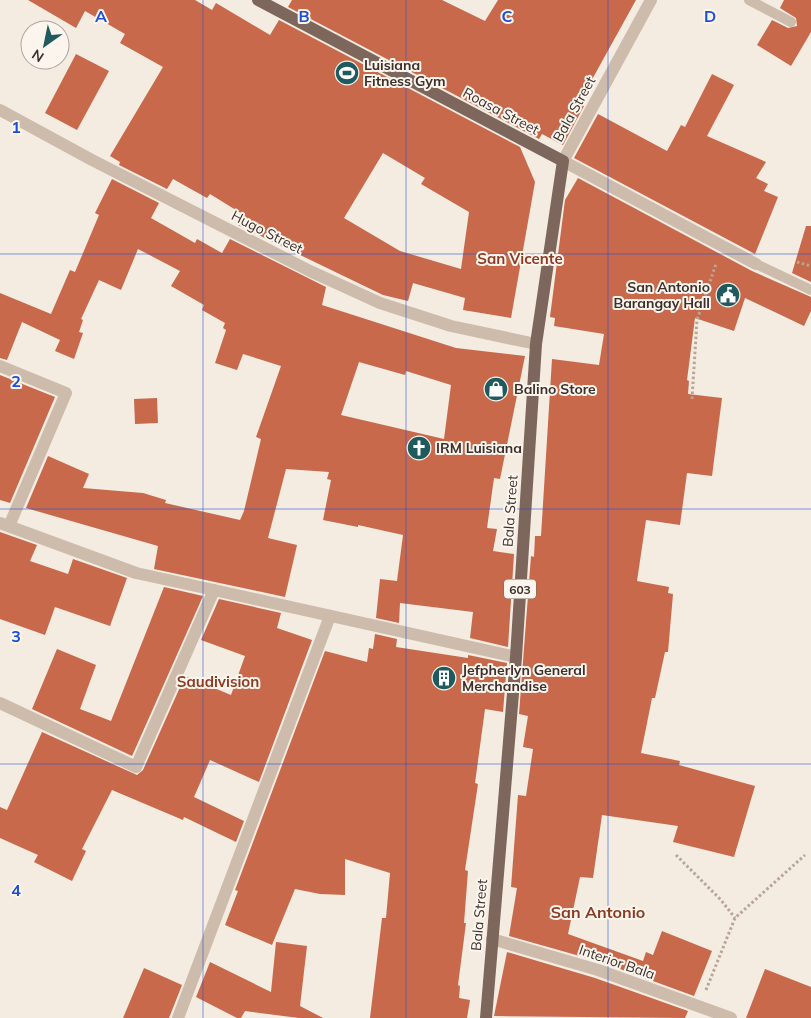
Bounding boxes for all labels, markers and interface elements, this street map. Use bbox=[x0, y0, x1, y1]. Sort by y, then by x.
text: A bbox=[95, 6, 107, 26]
text: B bbox=[298, 6, 310, 26]
text: C bbox=[502, 6, 513, 26]
text: D bbox=[704, 6, 716, 26]
north arrow bbox=[20, 20, 70, 70]
text: N bbox=[29, 45, 47, 66]
place label: Luisiana Fitness Gym bbox=[364, 56, 446, 90]
sports icon: Luisiana Fitness Gym bbox=[334, 60, 360, 86]
street label: Bala Street bbox=[549, 73, 599, 145]
street label: Roasa Street bbox=[460, 83, 542, 139]
text: 1 bbox=[11, 117, 21, 137]
street label: Hugo Street bbox=[228, 206, 306, 258]
district label: San Vicente bbox=[477, 249, 563, 268]
place label: San Antonio Barangay Hall bbox=[614, 278, 710, 312]
public building icon: San Antonio Barangay Hall bbox=[715, 282, 741, 308]
text: 2 bbox=[11, 371, 21, 391]
shop icon: Balino Store bbox=[483, 376, 509, 402]
place label: Balino Store bbox=[514, 380, 596, 398]
church icon: IRM Luisiana bbox=[406, 435, 432, 461]
place label: IRM Luisiana bbox=[436, 439, 522, 457]
street label: Bala Street bbox=[499, 474, 521, 548]
road number: 603 bbox=[504, 580, 536, 598]
text: 3 bbox=[11, 626, 21, 646]
place label: Jefpherlyn General Merchandise bbox=[462, 661, 586, 695]
building icon: Jefpherlyn General Merchandise bbox=[431, 665, 457, 691]
district label: Saudivision bbox=[177, 672, 259, 691]
street label: Bala Street bbox=[467, 878, 491, 952]
text: 4 bbox=[11, 880, 21, 900]
district label: San Antonio bbox=[551, 902, 645, 922]
street label: Interior Bala bbox=[577, 941, 657, 983]

